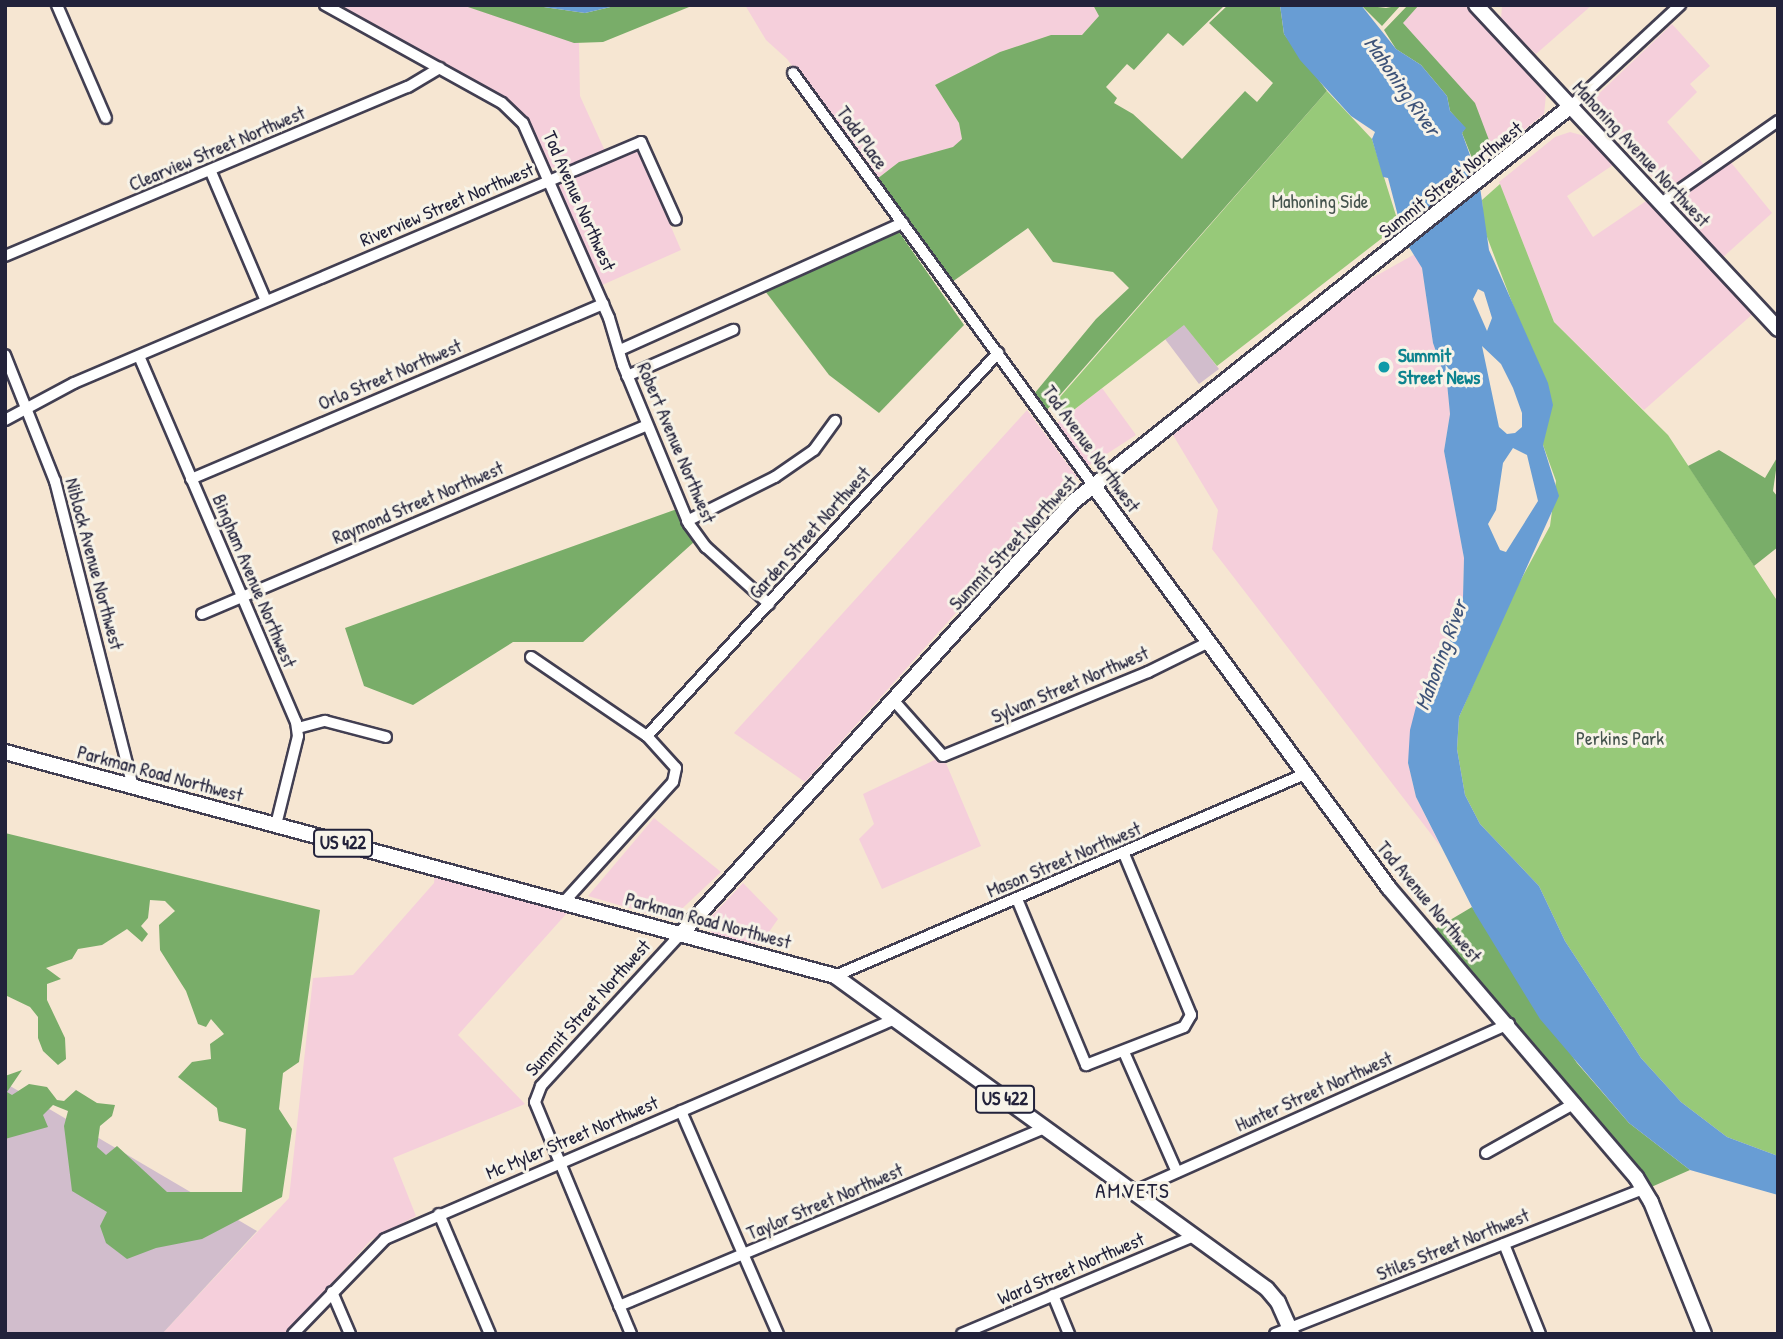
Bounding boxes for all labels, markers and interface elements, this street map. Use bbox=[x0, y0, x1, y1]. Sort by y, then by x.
water label: Mahoning River bbox=[1359, 32, 1445, 140]
street label: Mahoning Avenue Northwest bbox=[1568, 76, 1714, 232]
street label: Clearview Street Northwest bbox=[126, 102, 308, 196]
street label: Todd Place bbox=[832, 102, 892, 174]
street label: Summit Street Northwest bbox=[1375, 117, 1527, 243]
street label: Tod Avenue Northwest bbox=[538, 128, 620, 274]
street label: Riverview Street Northwest bbox=[357, 158, 537, 252]
park label: Mahoning Side bbox=[1272, 191, 1368, 213]
street label: Orlo Street Northwest bbox=[315, 335, 465, 415]
place label: Summit Street News bbox=[1398, 345, 1480, 389]
street label: Robert Avenue Northwest bbox=[632, 359, 720, 527]
marker: Summit Street News bbox=[1376, 359, 1392, 375]
street label: Tod Avenue Northwest bbox=[1037, 381, 1145, 517]
street label: Raymond Street Northwest bbox=[329, 457, 507, 549]
street label: Garden Street Northwest bbox=[745, 462, 875, 604]
street label: Summit Street Northwest bbox=[945, 471, 1081, 615]
street label: Niblock Avenue Northwest bbox=[60, 476, 128, 652]
street label: Bingham Avenue Northwest bbox=[207, 491, 301, 671]
water label: Mahoning River bbox=[1410, 597, 1472, 713]
street label: Sylvan Street Northwest bbox=[988, 642, 1152, 728]
park label: Perkins Park bbox=[1576, 728, 1664, 750]
street label: Parkman Road Northwest bbox=[75, 741, 245, 807]
street label: Mason Street Northwest bbox=[984, 817, 1144, 903]
road number: US 422 bbox=[312, 828, 374, 858]
street label: Tod Avenue Northwest bbox=[1372, 837, 1486, 967]
street label: Parkman Road Northwest bbox=[623, 888, 793, 954]
street label: Summit Street Northwest bbox=[521, 935, 655, 1081]
street label: Hunter Street Northwest bbox=[1232, 1047, 1396, 1137]
road number: US 422 bbox=[974, 1084, 1036, 1114]
street label: Mc Myler Street Northwest bbox=[482, 1091, 662, 1185]
street label: Taylor Street Northwest bbox=[744, 1159, 906, 1245]
district label: AMVETS bbox=[1096, 1178, 1170, 1204]
street label: Stiles Street Northwest bbox=[1374, 1204, 1532, 1286]
street label: Ward Street Northwest bbox=[994, 1228, 1148, 1310]

